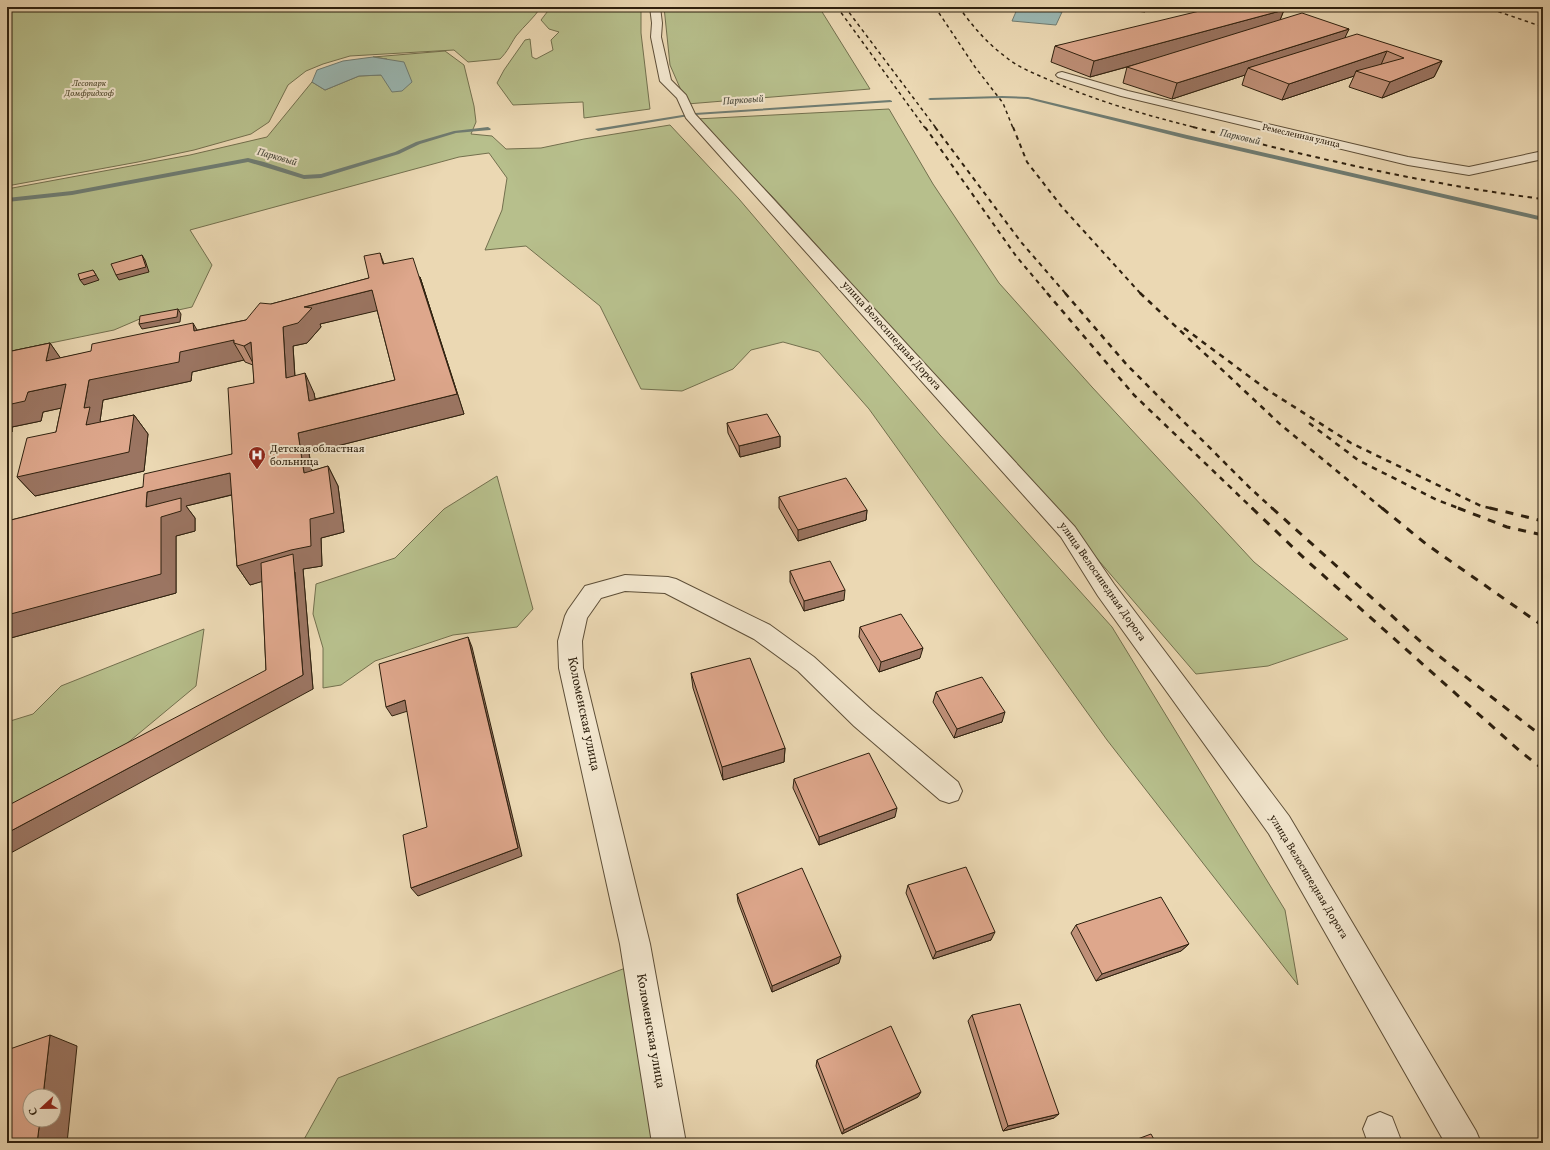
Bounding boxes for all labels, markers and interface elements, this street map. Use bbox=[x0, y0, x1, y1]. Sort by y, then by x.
park label: Лесопарк Домфридхоф bbox=[63, 77, 115, 100]
water label: Парковый bbox=[722, 92, 764, 108]
street label: Ремесленная улица bbox=[1261, 121, 1342, 151]
water label: Парковый bbox=[1218, 126, 1262, 148]
water label: Парковый bbox=[255, 145, 299, 169]
street label: улица Велосипедная Дорога bbox=[838, 278, 945, 394]
place label: Детская областная больница bbox=[270, 442, 365, 470]
hospital icon: Детская областная больница bbox=[247, 445, 267, 470]
street label: улица Велосипедная Дорога bbox=[1055, 519, 1149, 645]
street label: Коломенская улица bbox=[562, 655, 604, 773]
street label: улица Велосипедная Дорога bbox=[1265, 812, 1351, 942]
street label: Коломенская улица bbox=[631, 972, 669, 1090]
north arrow bbox=[22, 1088, 62, 1128]
text: С bbox=[26, 1105, 42, 1117]

